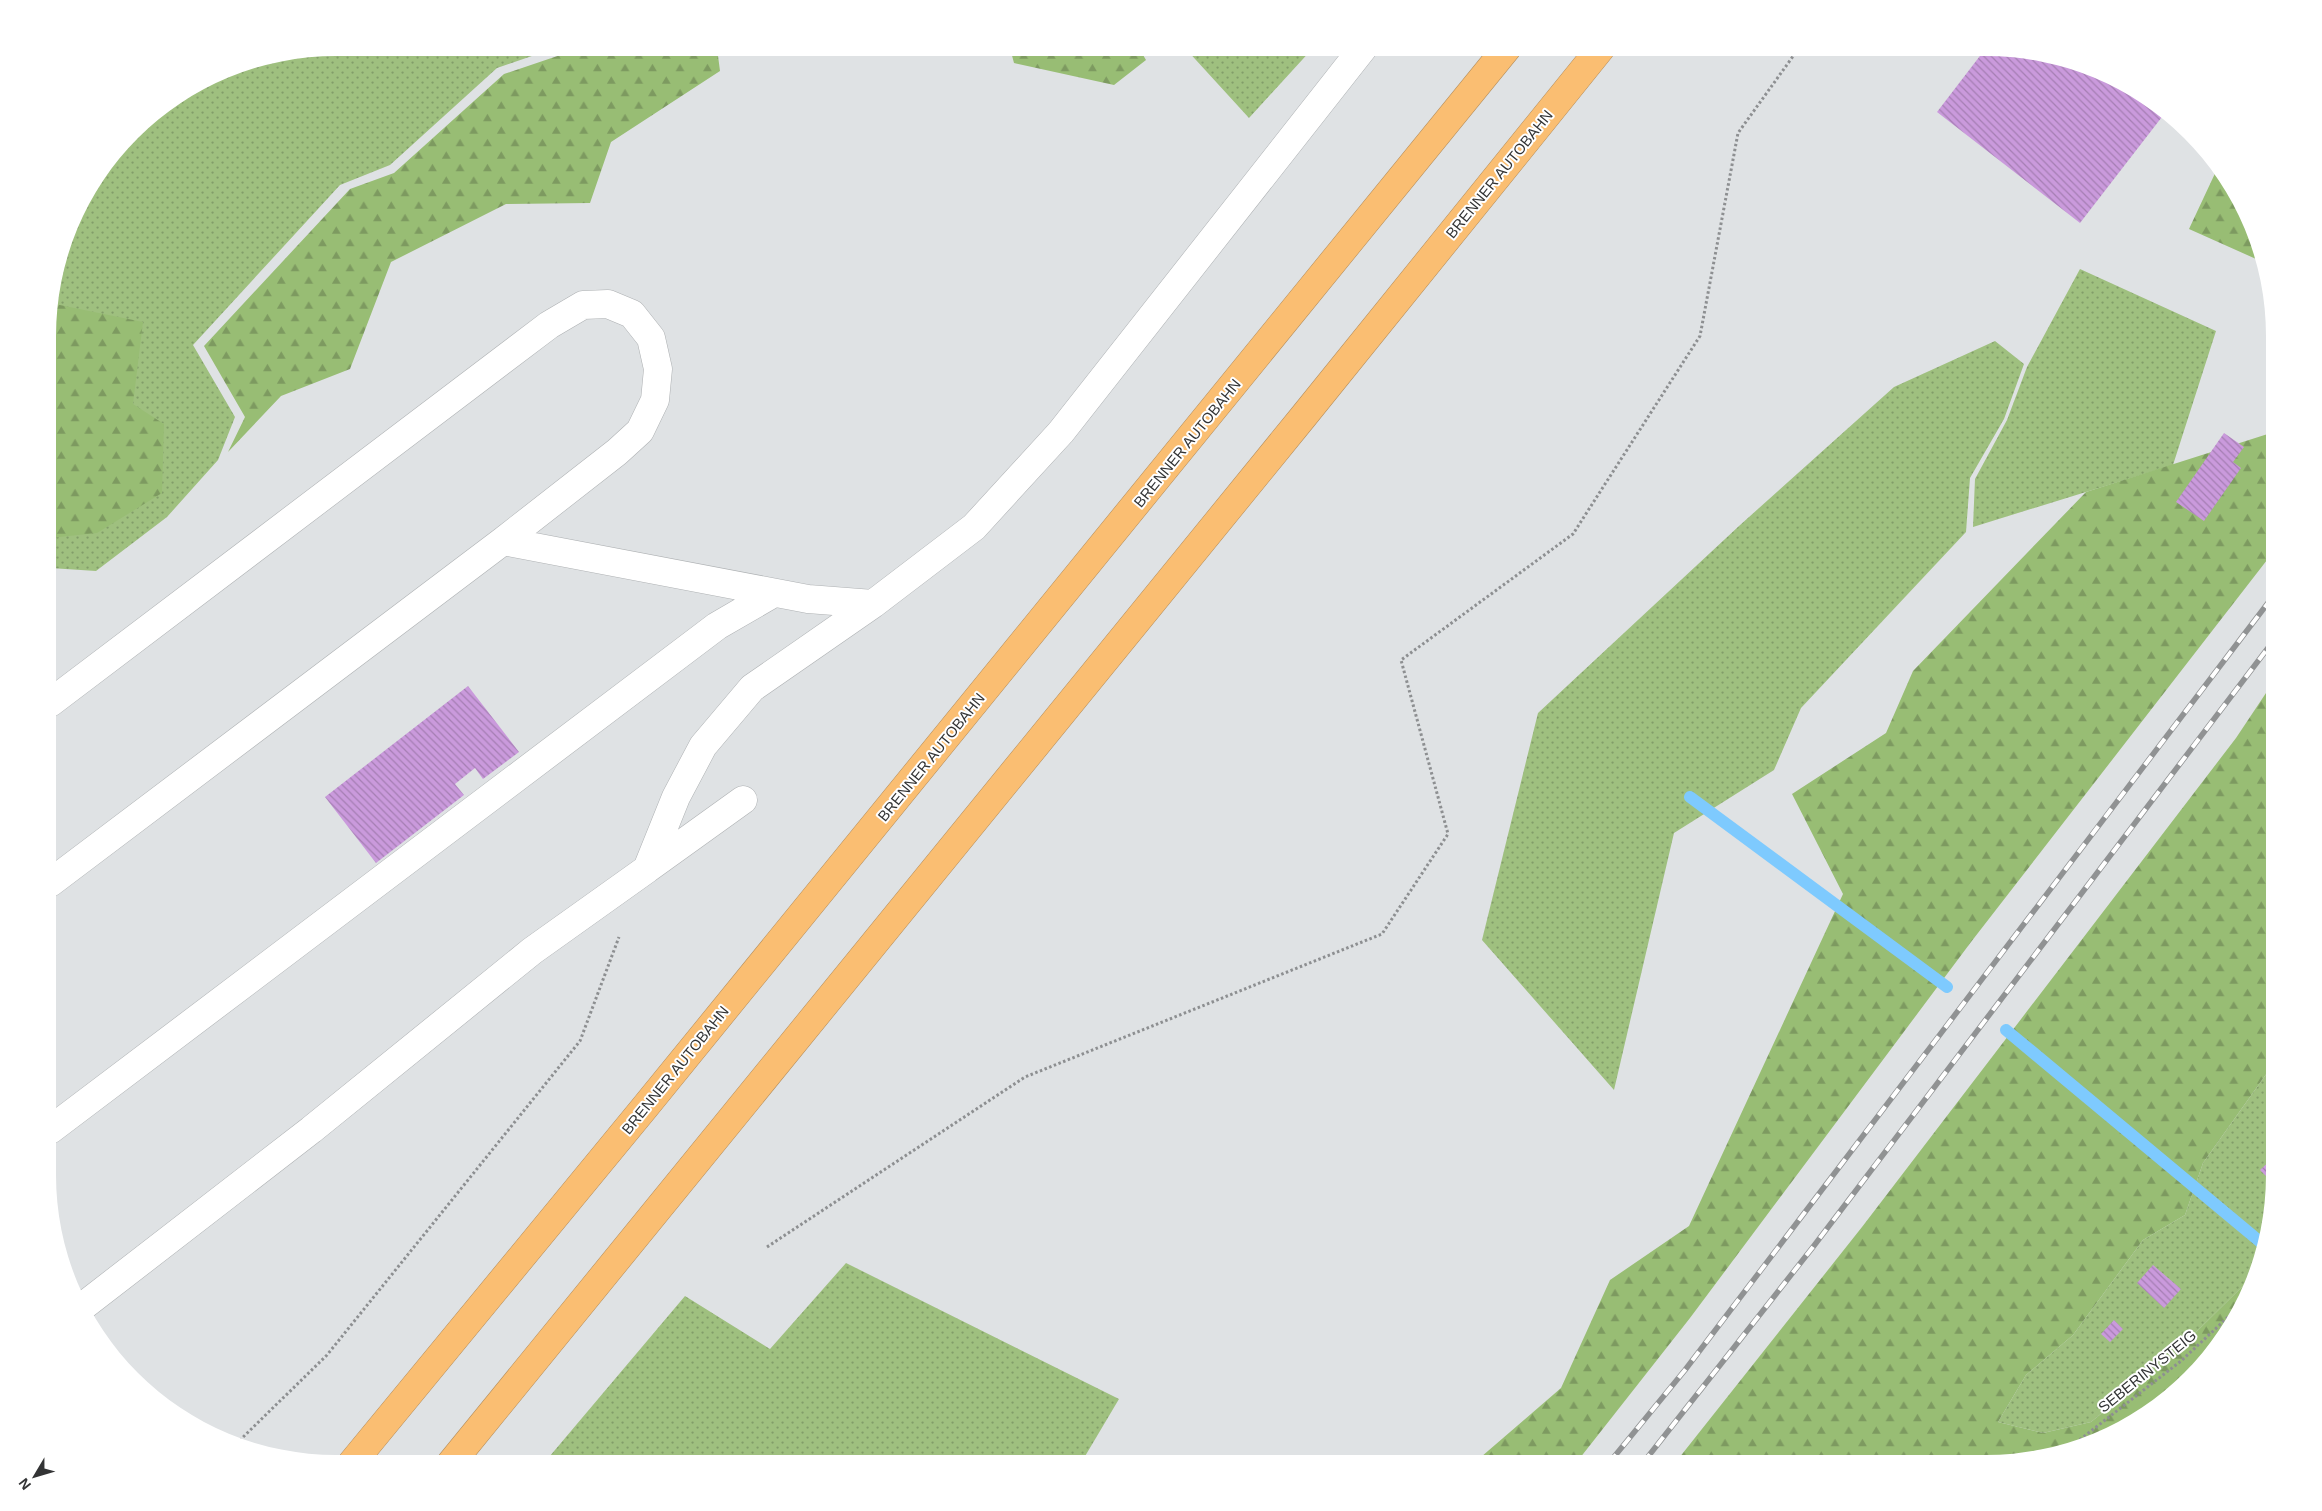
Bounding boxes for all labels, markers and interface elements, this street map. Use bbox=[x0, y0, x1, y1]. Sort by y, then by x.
street label: BRENNER AUTOBAHN bbox=[1442, 107, 1556, 241]
street label: BRENNER AUTOBAHN bbox=[1130, 376, 1244, 510]
street label: BRENNER AUTOBAHN bbox=[874, 690, 988, 824]
street label: BRENNER AUTOBAHN bbox=[618, 1003, 732, 1137]
street label: SEBERINYSTEIG bbox=[2095, 1326, 2199, 1416]
north arrow bbox=[10, 1451, 60, 1501]
text: N bbox=[15, 1475, 34, 1493]

